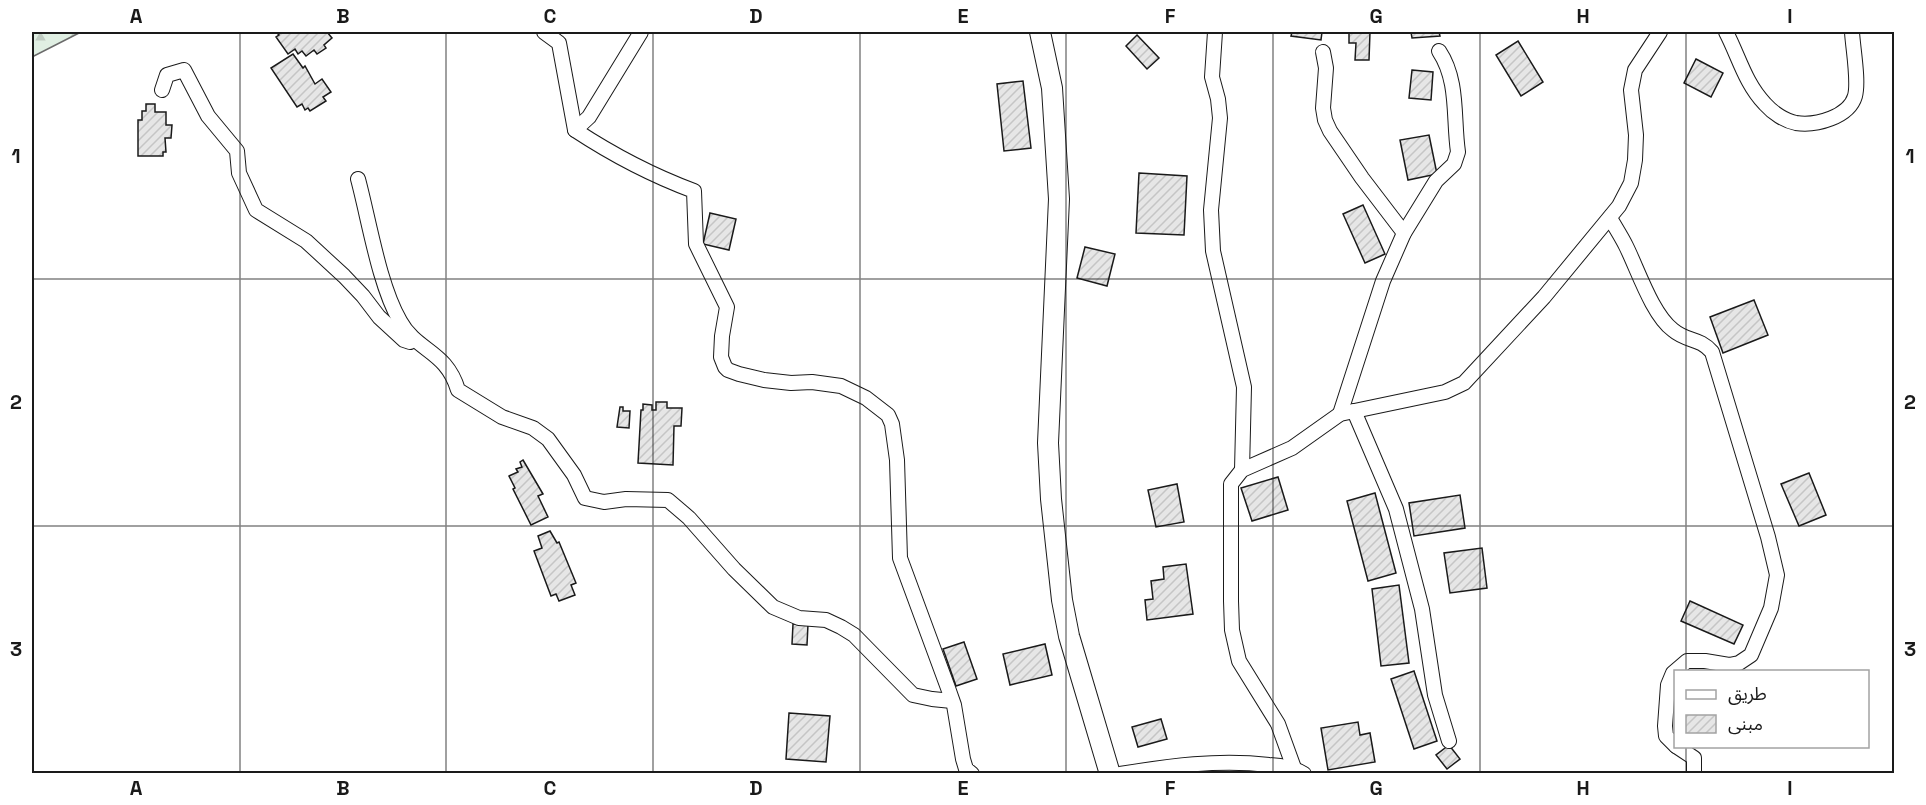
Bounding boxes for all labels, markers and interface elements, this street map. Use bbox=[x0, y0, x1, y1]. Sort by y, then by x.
text: A bbox=[130, 3, 143, 29]
text: B bbox=[336, 3, 350, 29]
text: C bbox=[544, 3, 557, 29]
text: D bbox=[749, 3, 763, 29]
text: E bbox=[957, 3, 969, 29]
text: F bbox=[1165, 3, 1176, 29]
text: G bbox=[1369, 3, 1383, 29]
text: H bbox=[1576, 3, 1590, 29]
text: I bbox=[1787, 3, 1793, 29]
text: 1 bbox=[11, 143, 21, 169]
text: 1 bbox=[1905, 143, 1915, 169]
text: 2 bbox=[10, 389, 22, 415]
text: 2 bbox=[1904, 389, 1916, 415]
text: 3 bbox=[10, 636, 22, 662]
text: 3 bbox=[1904, 636, 1916, 662]
legend bbox=[1674, 670, 1869, 748]
text: طريق bbox=[1728, 682, 1767, 705]
text: مبنى bbox=[1728, 712, 1763, 735]
text: A bbox=[130, 775, 143, 801]
text: B bbox=[336, 775, 350, 801]
text: C bbox=[544, 775, 557, 801]
text: D bbox=[749, 775, 763, 801]
text: E bbox=[957, 775, 969, 801]
text: F bbox=[1165, 775, 1176, 801]
text: G bbox=[1369, 775, 1383, 801]
text: H bbox=[1576, 775, 1590, 801]
text: I bbox=[1787, 775, 1793, 801]

